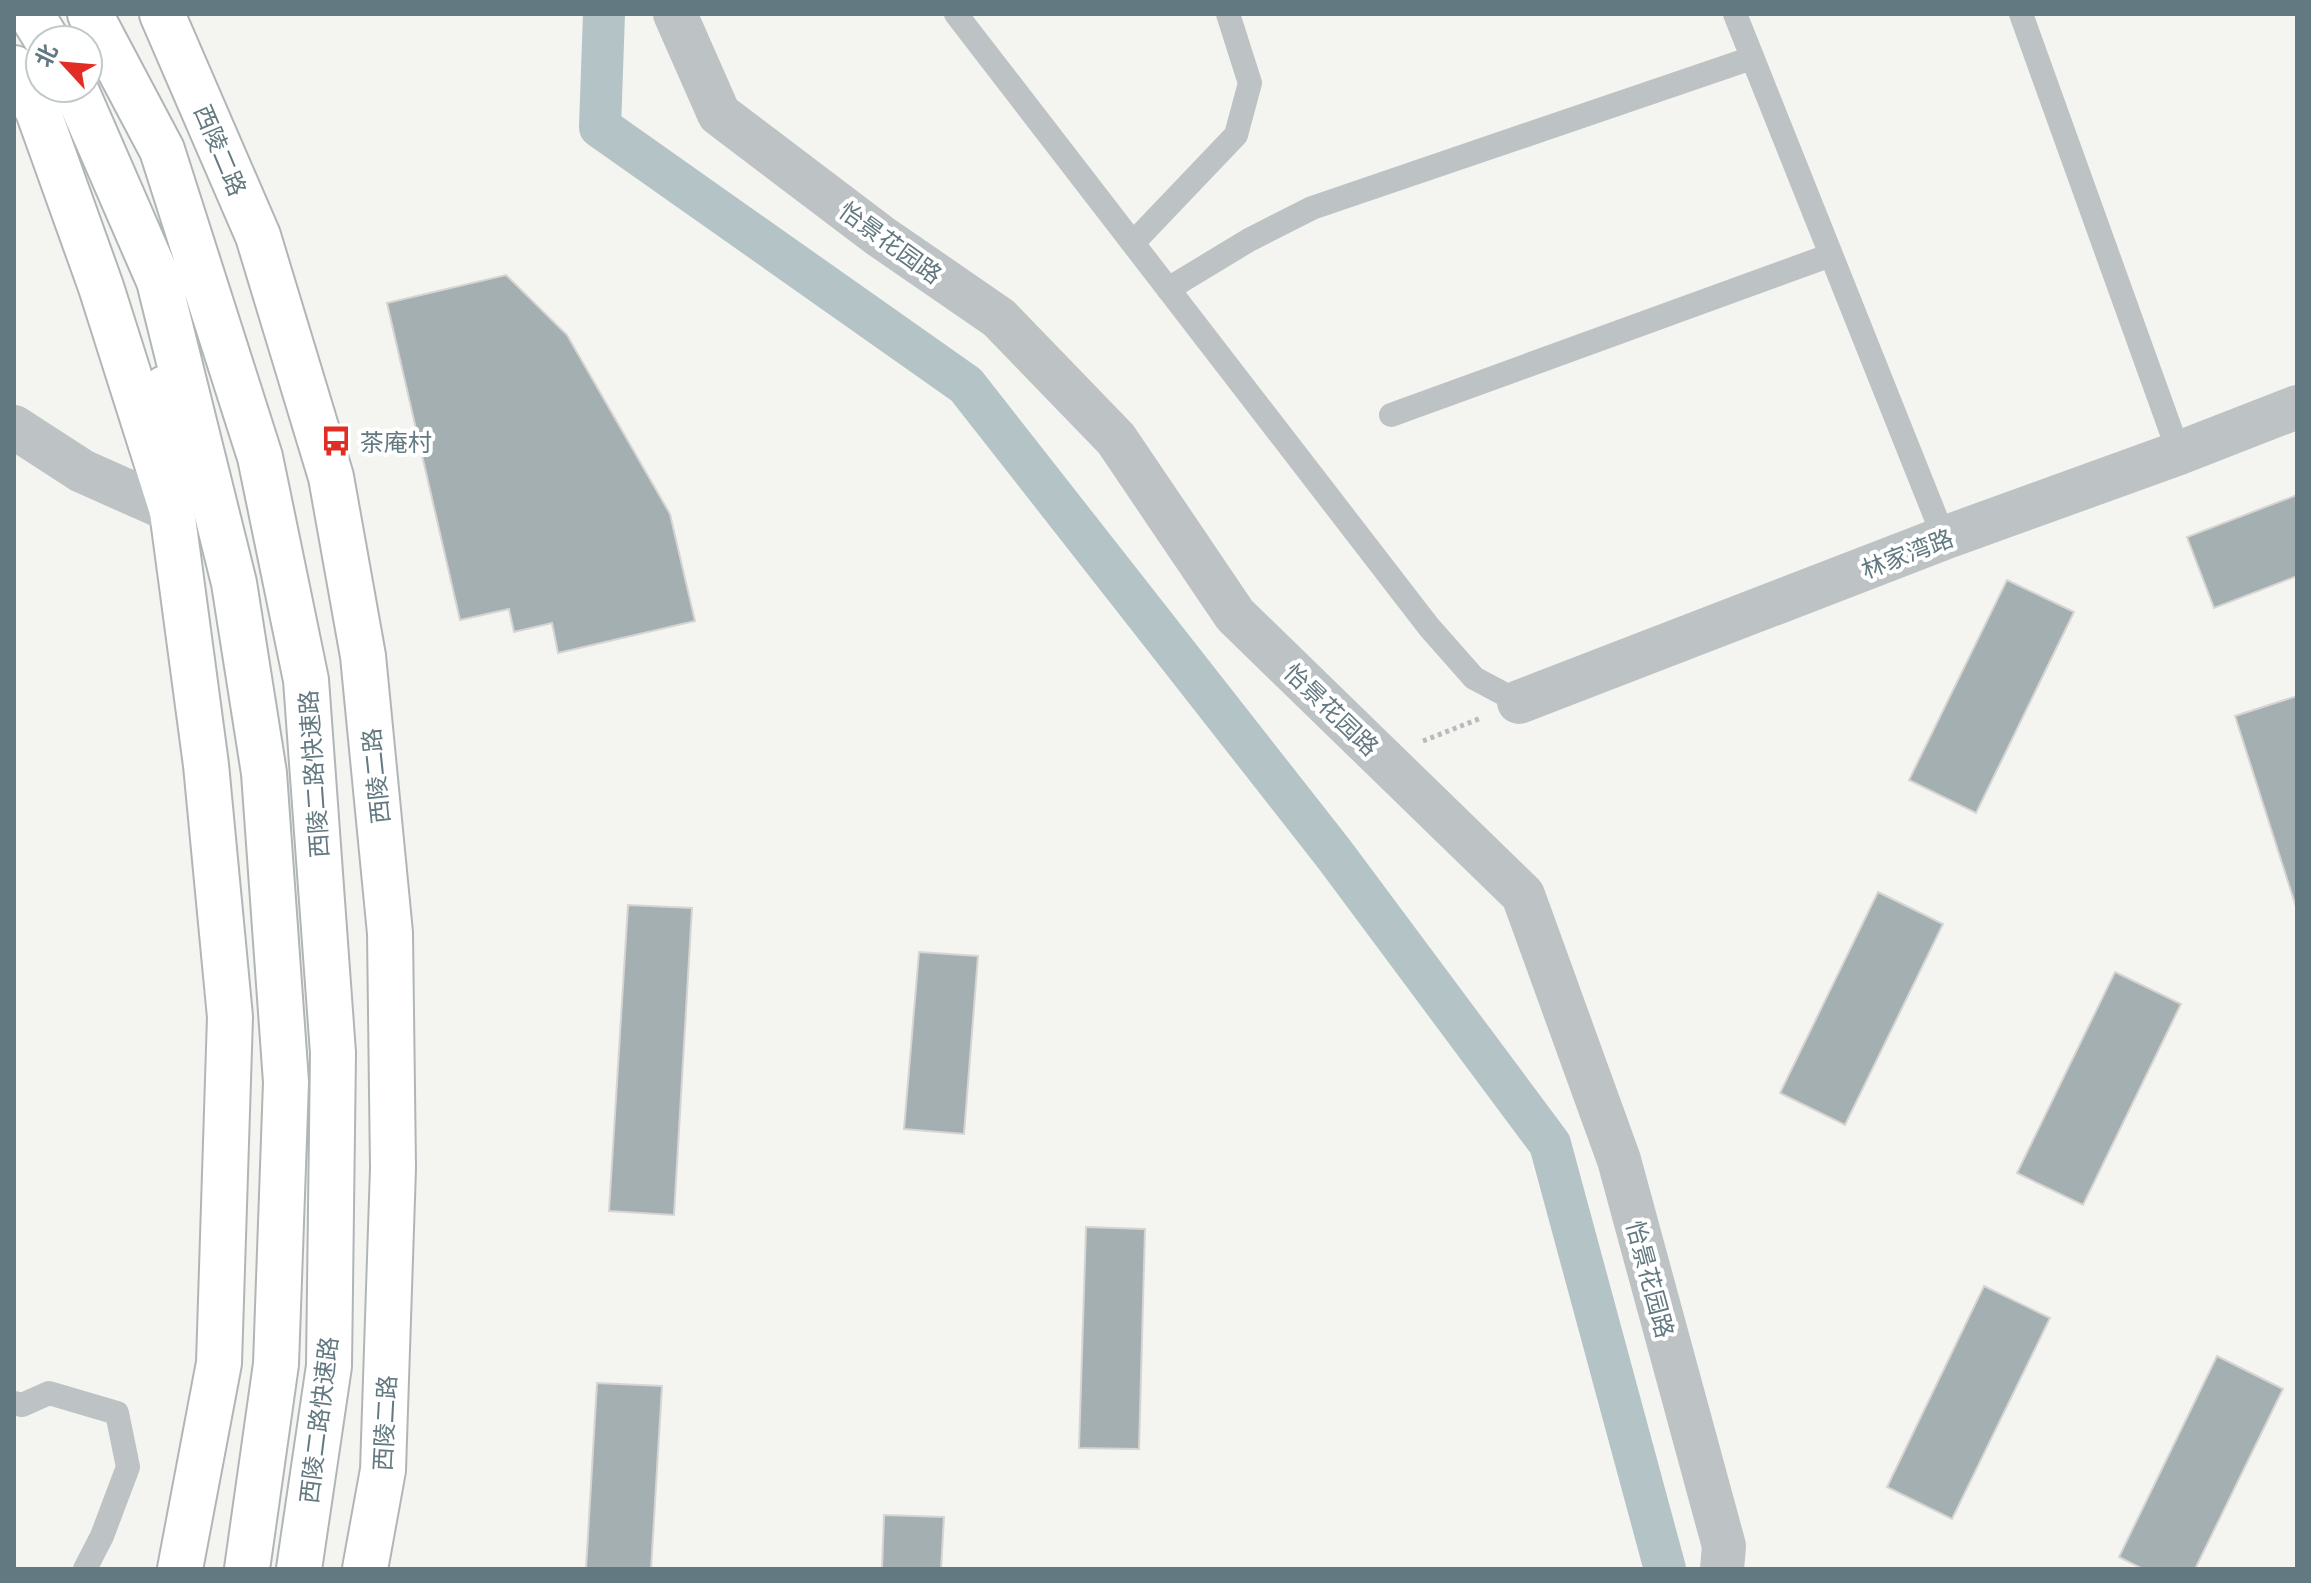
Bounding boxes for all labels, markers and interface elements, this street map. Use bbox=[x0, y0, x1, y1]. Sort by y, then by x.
north arrow bbox=[24, 24, 104, 104]
text: 北 bbox=[29, 39, 63, 71]
street label: 西陵二路 bbox=[189, 100, 253, 200]
street label: 怡景花园路 bbox=[834, 195, 948, 289]
bus stop icon: 茶庵村 bbox=[319, 424, 353, 458]
place label: 茶庵村 bbox=[360, 427, 432, 456]
street label: 林家湾路 bbox=[1857, 522, 1957, 584]
street label: 怡景花园路 bbox=[1279, 657, 1385, 761]
street label: 西陵二路快速路 bbox=[293, 689, 333, 859]
street label: 西陵二路 bbox=[356, 727, 394, 825]
street label: 怡景花园路 bbox=[1621, 1217, 1681, 1341]
street label: 西陵二路快速路 bbox=[293, 1335, 343, 1505]
street label: 西陵二路 bbox=[367, 1374, 401, 1472]

